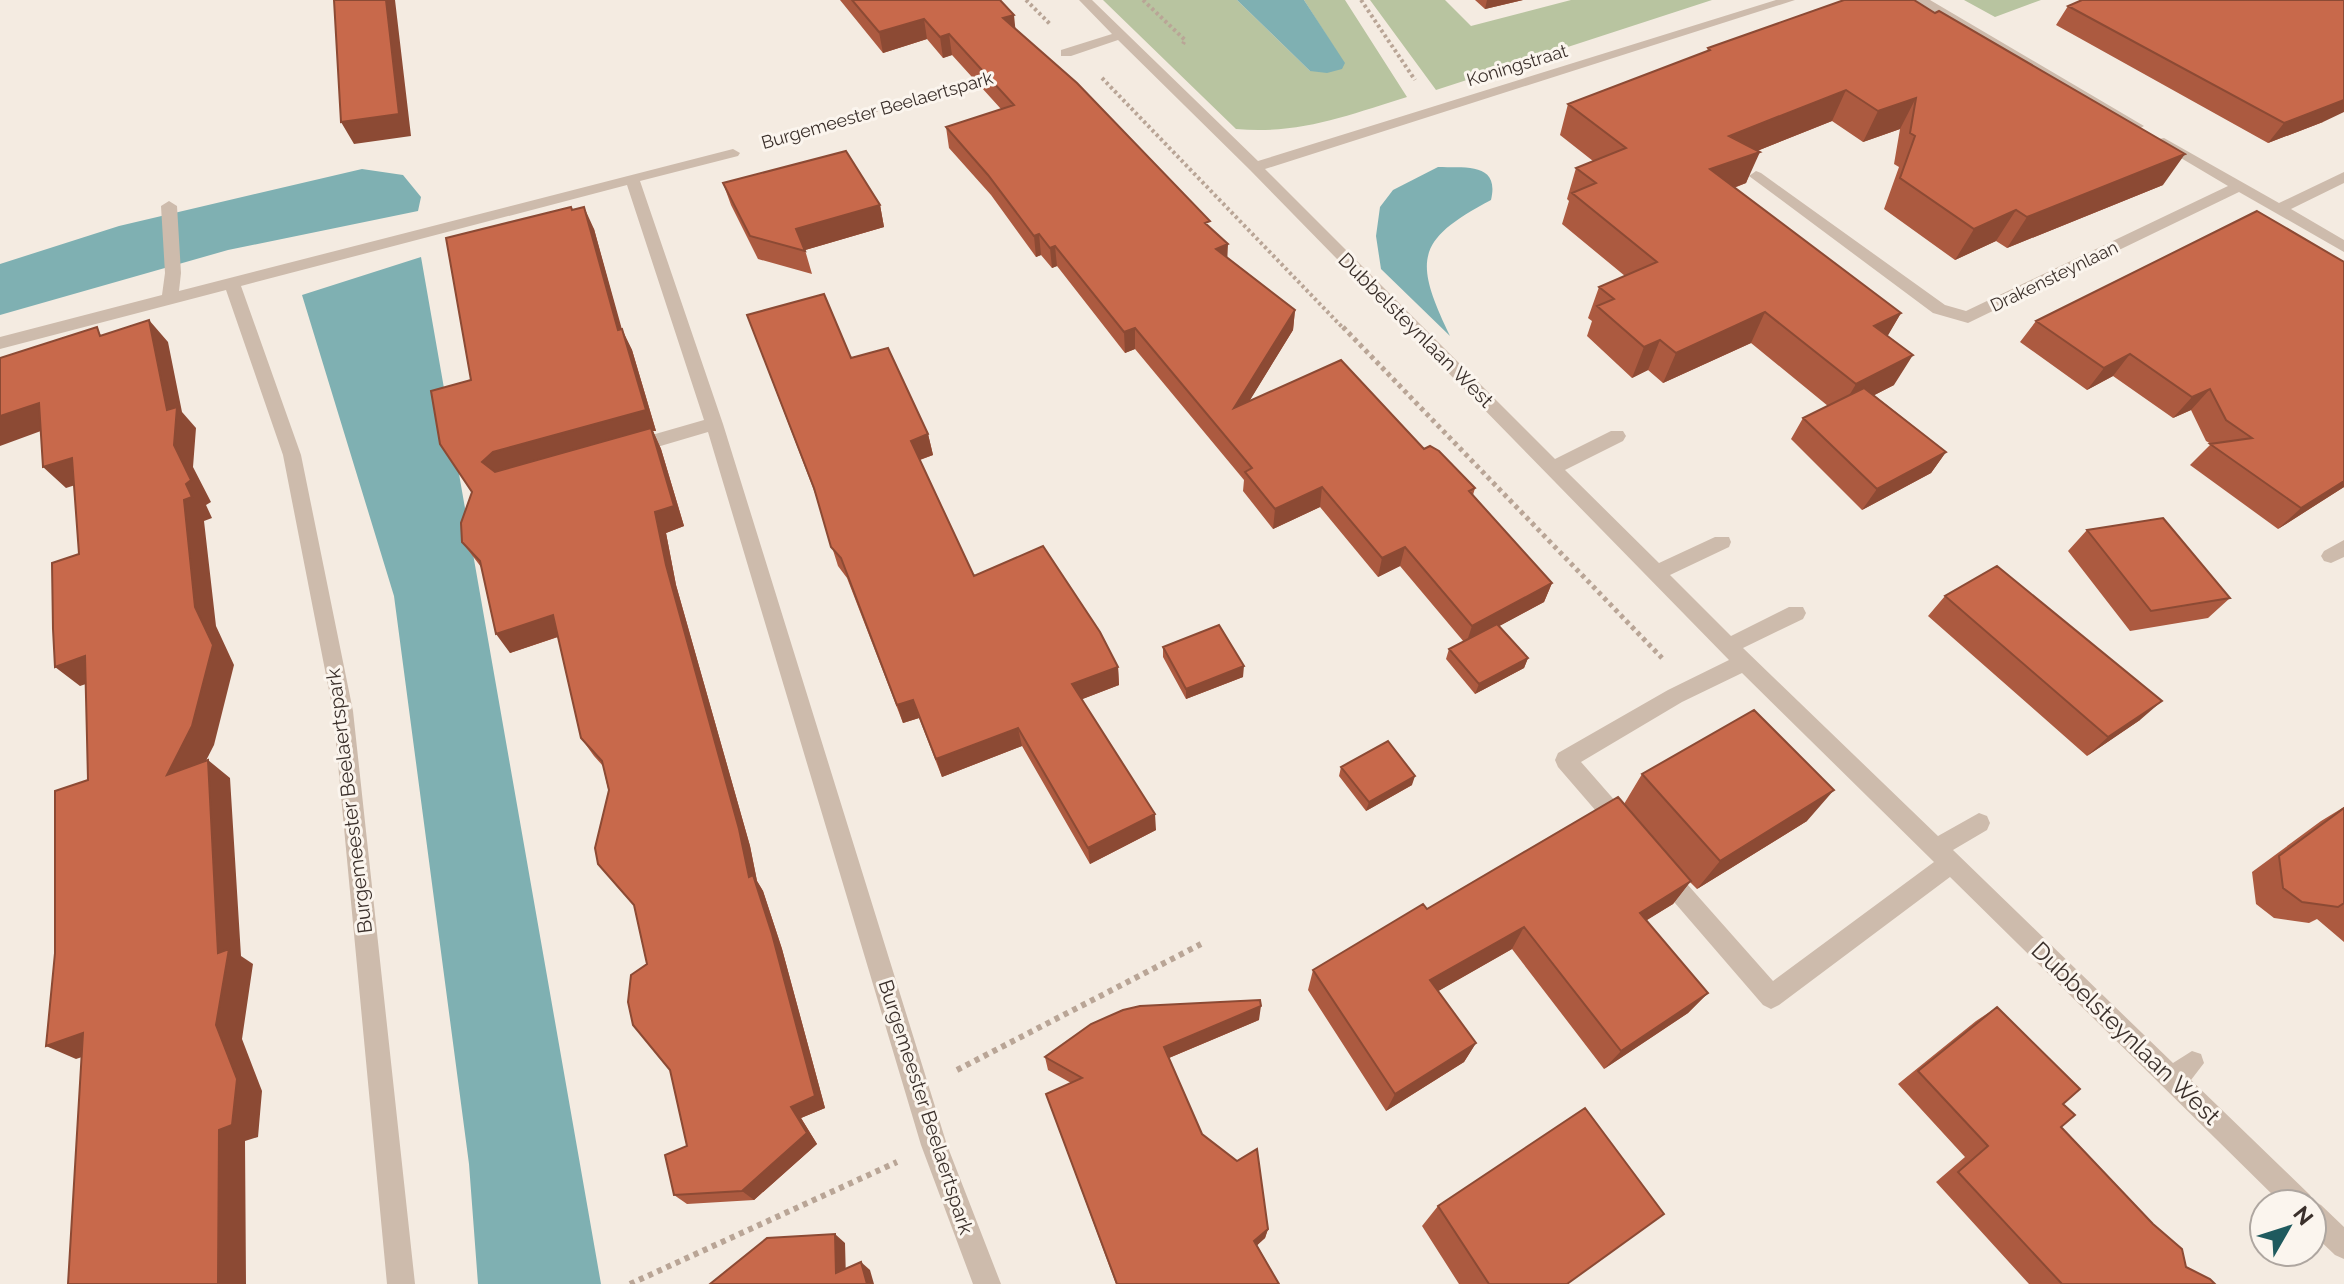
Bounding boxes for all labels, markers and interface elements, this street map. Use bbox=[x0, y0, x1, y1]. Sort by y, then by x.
street label: Koningstraat bbox=[1464, 40, 1570, 90]
street label: Burgemeester Beelaertspark bbox=[759, 67, 996, 153]
street label: Drakensteynlaan bbox=[1987, 236, 2121, 316]
street label: Dubbelsteynlaan West bbox=[1334, 248, 1499, 413]
street label: Burgemeester Beelaertspark bbox=[321, 667, 377, 935]
street label: Dubbelsteynlaan West bbox=[2026, 935, 2226, 1131]
street label: Burgemeester Beelaertspark bbox=[873, 977, 979, 1238]
north arrow bbox=[2248, 1188, 2328, 1268]
text: N bbox=[2288, 1201, 2319, 1230]

